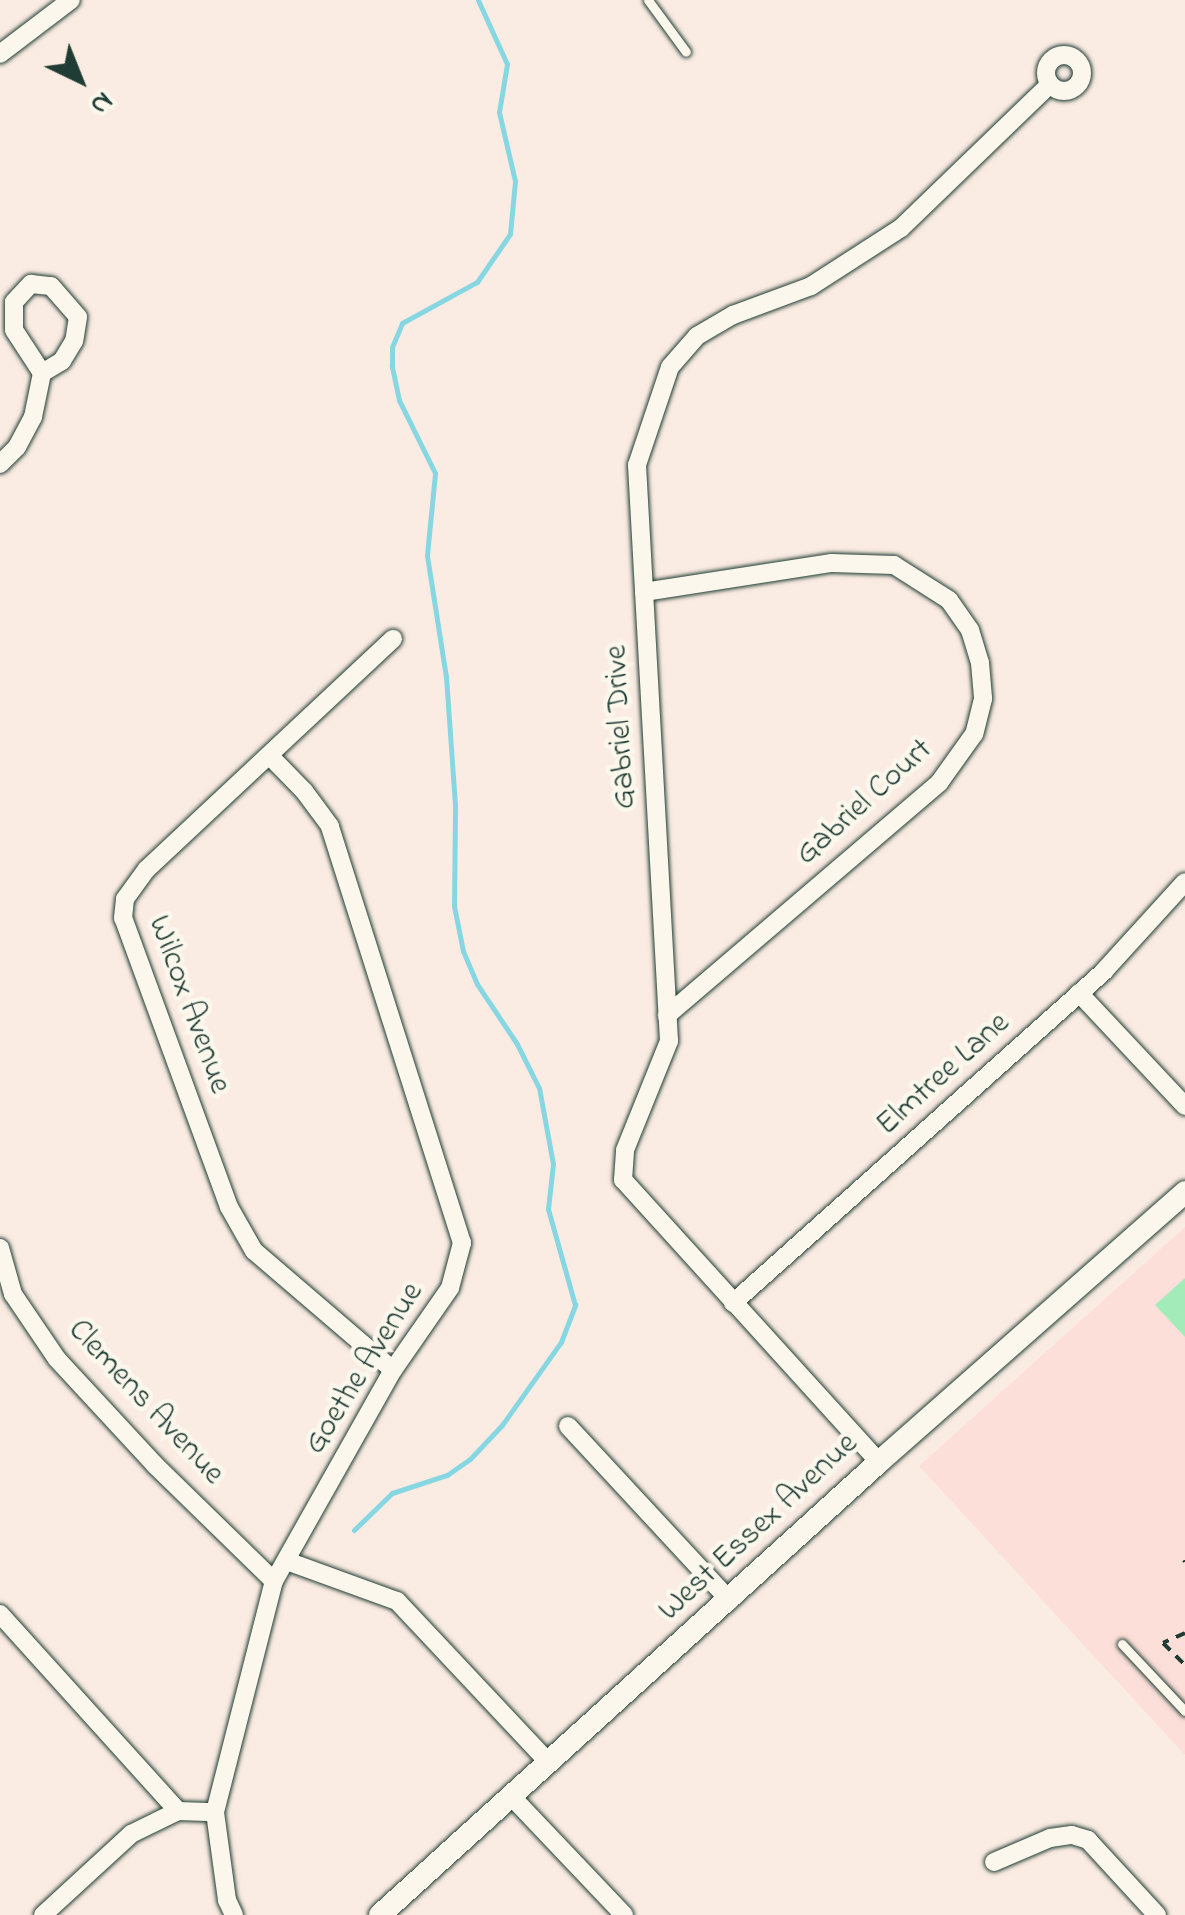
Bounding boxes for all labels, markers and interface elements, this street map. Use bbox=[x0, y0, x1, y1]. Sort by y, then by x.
north arrow bbox=[30, 30, 130, 130]
text: N bbox=[80, 81, 122, 124]
street label: Gabriel Drive bbox=[599, 644, 645, 810]
street label: Gabriel Court bbox=[789, 732, 941, 874]
street label: Wilcox Avenue bbox=[138, 911, 238, 1099]
street label: Elmtree Lane bbox=[869, 1005, 1019, 1145]
street label: Goethe Avenue bbox=[297, 1276, 433, 1462]
street label: Clemens Avenue bbox=[59, 1312, 231, 1494]
street label: West Essex Avenue bbox=[651, 1426, 867, 1630]

